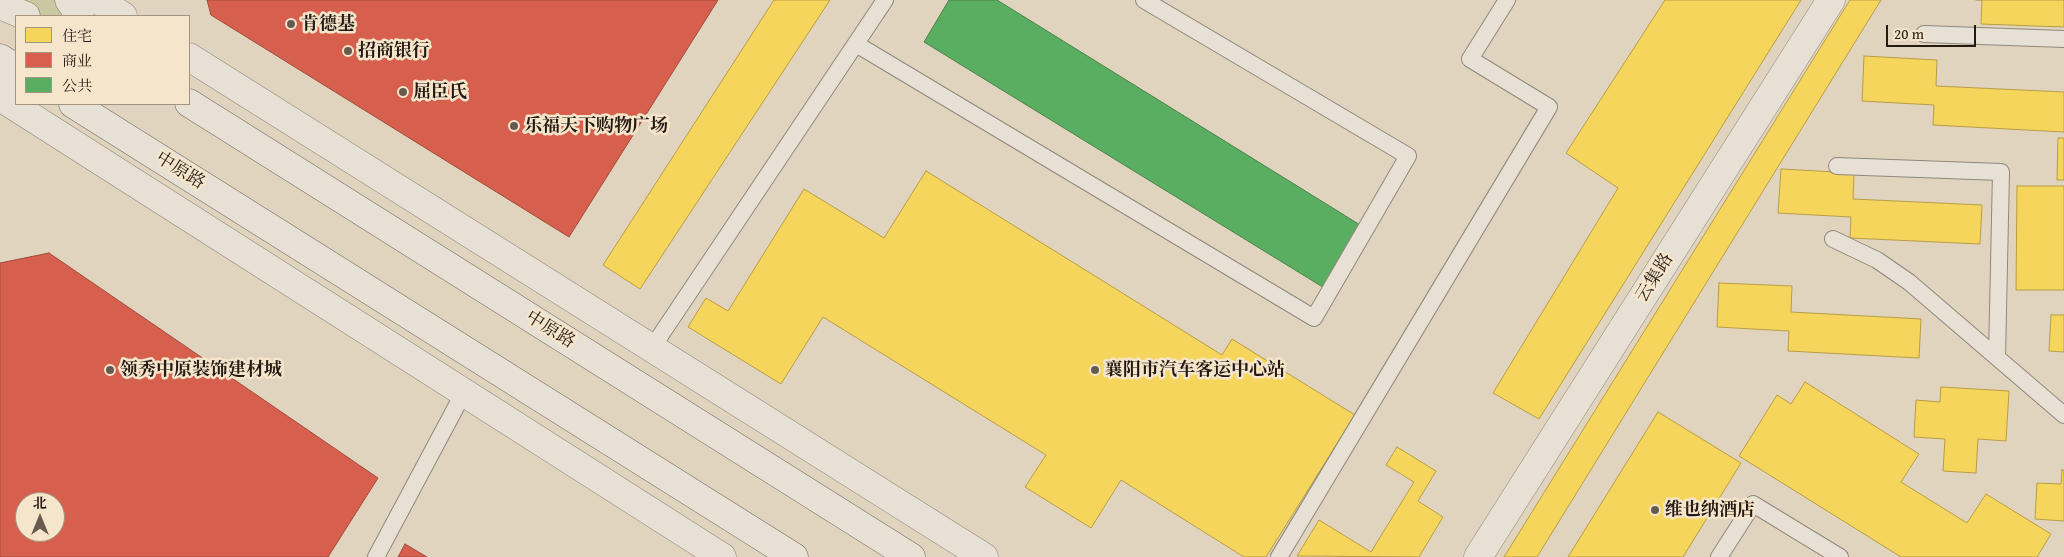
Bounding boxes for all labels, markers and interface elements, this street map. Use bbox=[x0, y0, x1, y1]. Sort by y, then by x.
place label: 肯德基 bbox=[301, 13, 355, 35]
legend bbox=[15, 15, 190, 105]
scale bar bbox=[1889, 15, 1979, 47]
marker: 肯德基 bbox=[285, 18, 297, 30]
text: 20 m bbox=[1894, 23, 1924, 44]
text: 住宅 bbox=[62, 25, 92, 46]
place label: 招商银行 bbox=[358, 40, 430, 62]
marker: 招商银行 bbox=[342, 45, 354, 57]
text: 商业 bbox=[62, 50, 92, 71]
text: 公共 bbox=[62, 75, 92, 96]
place label: 屈臣氏 bbox=[413, 81, 467, 103]
marker: 屈臣氏 bbox=[397, 86, 409, 98]
place label: 乐福天下购物广场 bbox=[524, 115, 668, 137]
marker: 乐福天下购物广场 bbox=[508, 120, 520, 132]
street label: 中原路 bbox=[151, 148, 209, 194]
street label: 云集路 bbox=[1632, 249, 1678, 307]
street label: 中原路 bbox=[521, 307, 579, 353]
place label: 领秀中原装饰建材城 bbox=[120, 359, 282, 381]
place label: 襄阳市汽车客运中心站 bbox=[1105, 359, 1285, 381]
marker: 领秀中原装饰建材城 bbox=[104, 364, 116, 376]
marker: 襄阳市汽车客运中心站 bbox=[1089, 364, 1101, 376]
north arrow bbox=[15, 492, 65, 542]
text: 北 bbox=[33, 493, 47, 513]
place label: 维也纳酒店 bbox=[1665, 499, 1755, 521]
marker: 维也纳酒店 bbox=[1649, 504, 1661, 516]

